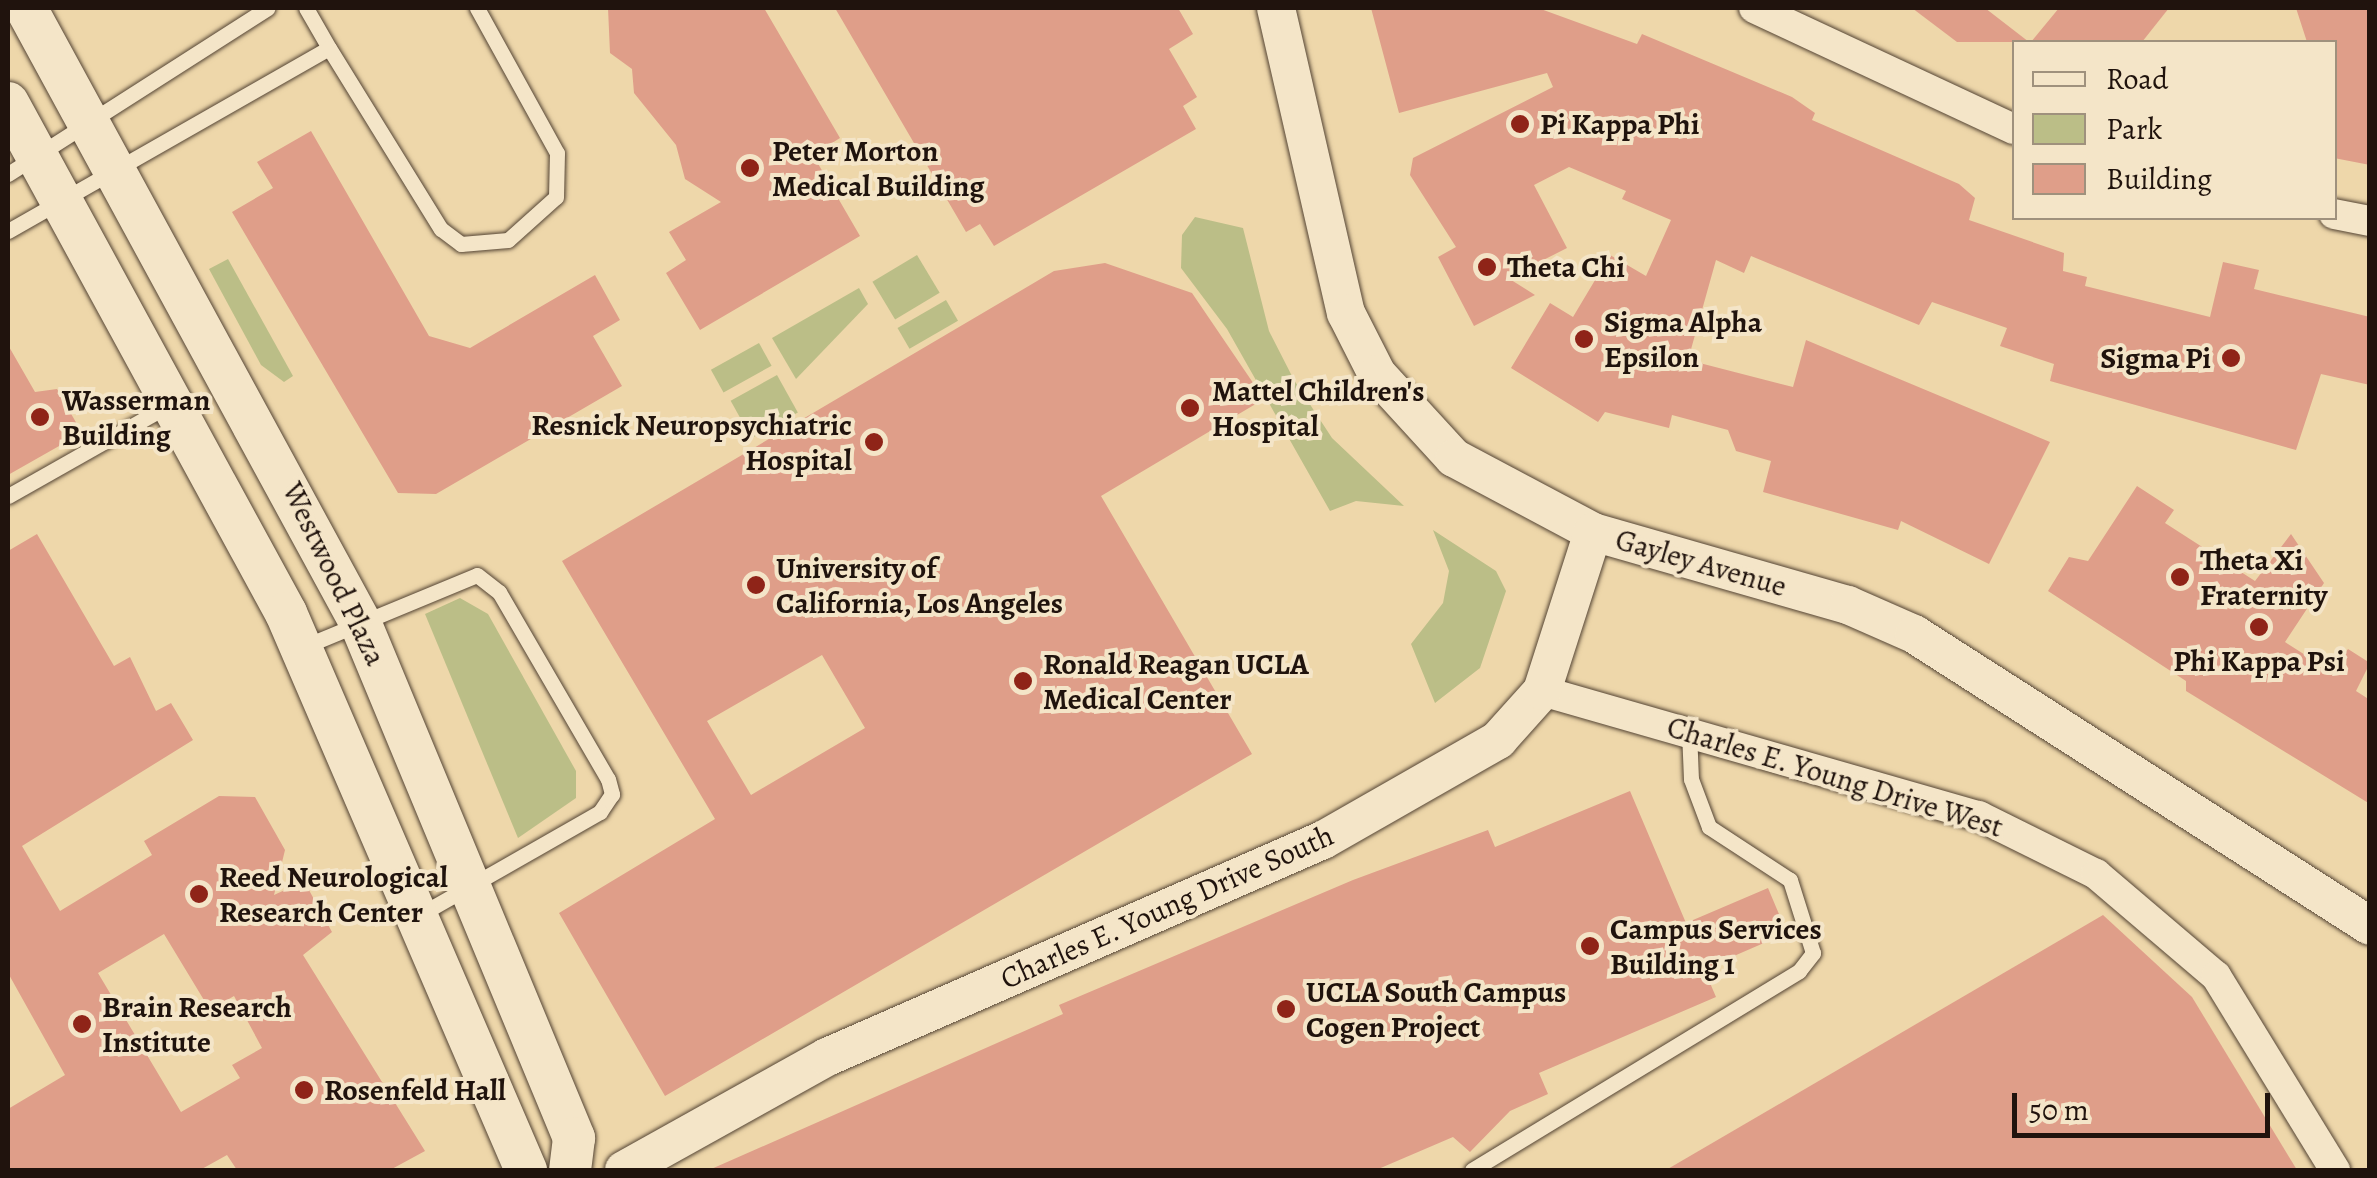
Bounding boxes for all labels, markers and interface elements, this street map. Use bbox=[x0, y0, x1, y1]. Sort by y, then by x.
legend bbox=[2012, 40, 2337, 220]
text: Road bbox=[2106, 59, 2168, 99]
place label: Pi Kappa Phi bbox=[1540, 106, 1699, 142]
text: Park bbox=[2106, 109, 2162, 149]
marker: Pi Kappa Phi bbox=[1509, 113, 1531, 135]
place label: Peter Morton Medical Building bbox=[772, 133, 985, 204]
marker: Peter Morton Medical Building bbox=[737, 155, 763, 181]
text: Building bbox=[2106, 159, 2212, 199]
place label: Theta Chi bbox=[1507, 249, 1625, 285]
marker: Theta Chi bbox=[1476, 256, 1498, 278]
place label: Sigma Alpha Epsilon bbox=[1604, 304, 1762, 374]
marker: Sigma Alpha Epsilon bbox=[1573, 328, 1595, 350]
place label: Sigma Pi bbox=[2100, 340, 2211, 376]
marker: Sigma Pi bbox=[2220, 347, 2242, 369]
place label: Mattel Children's Hospital bbox=[1212, 373, 1424, 444]
place label: Wasserman Building bbox=[62, 382, 210, 452]
marker: Mattel Children's Hospital bbox=[1177, 395, 1203, 421]
marker: Wasserman Building bbox=[27, 404, 53, 430]
place label: Resnick Neuropsychiatric Hospital bbox=[531, 407, 852, 478]
marker: Resnick Neuropsychiatric Hospital bbox=[861, 429, 887, 455]
street label: Westwood Plaza bbox=[274, 477, 394, 671]
street label: Gayley Avenue bbox=[1611, 521, 1791, 605]
place label: Theta Xi Fraternity bbox=[2200, 542, 2327, 612]
place label: University of California, Los Angeles bbox=[776, 550, 1063, 620]
marker: Theta Xi Fraternity bbox=[2169, 566, 2191, 588]
marker: University of California, Los Angeles bbox=[745, 574, 767, 596]
marker: Phi Kappa Psi bbox=[2248, 616, 2270, 638]
place label: Phi Kappa Psi bbox=[2173, 643, 2345, 679]
place label: Ronald Reagan UCLA Medical Center bbox=[1043, 646, 1309, 716]
marker: Ronald Reagan UCLA Medical Center bbox=[1012, 670, 1034, 692]
street label: Charles E. Young Drive West bbox=[1662, 709, 2008, 845]
street label: Charles E. Young Drive South bbox=[995, 817, 1339, 997]
place label: Reed Neurological Research Center bbox=[219, 859, 448, 930]
marker: Reed Neurological Research Center bbox=[188, 883, 210, 905]
place label: Campus Services Building 1 bbox=[1610, 911, 1822, 982]
marker: Campus Services Building 1 bbox=[1579, 935, 1601, 957]
place label: UCLA South Campus Cogen Project bbox=[1306, 974, 1566, 1044]
place label: Brain Research Institute bbox=[102, 989, 292, 1060]
marker: UCLA South Campus Cogen Project bbox=[1275, 998, 1297, 1020]
marker: Brain Research Institute bbox=[71, 1013, 93, 1035]
place label: Rosenfeld Hall bbox=[324, 1072, 506, 1108]
scale bar bbox=[2017, 1073, 2274, 1135]
marker: Rosenfeld Hall bbox=[293, 1079, 315, 1101]
text: 50 m bbox=[2029, 1090, 2089, 1130]

